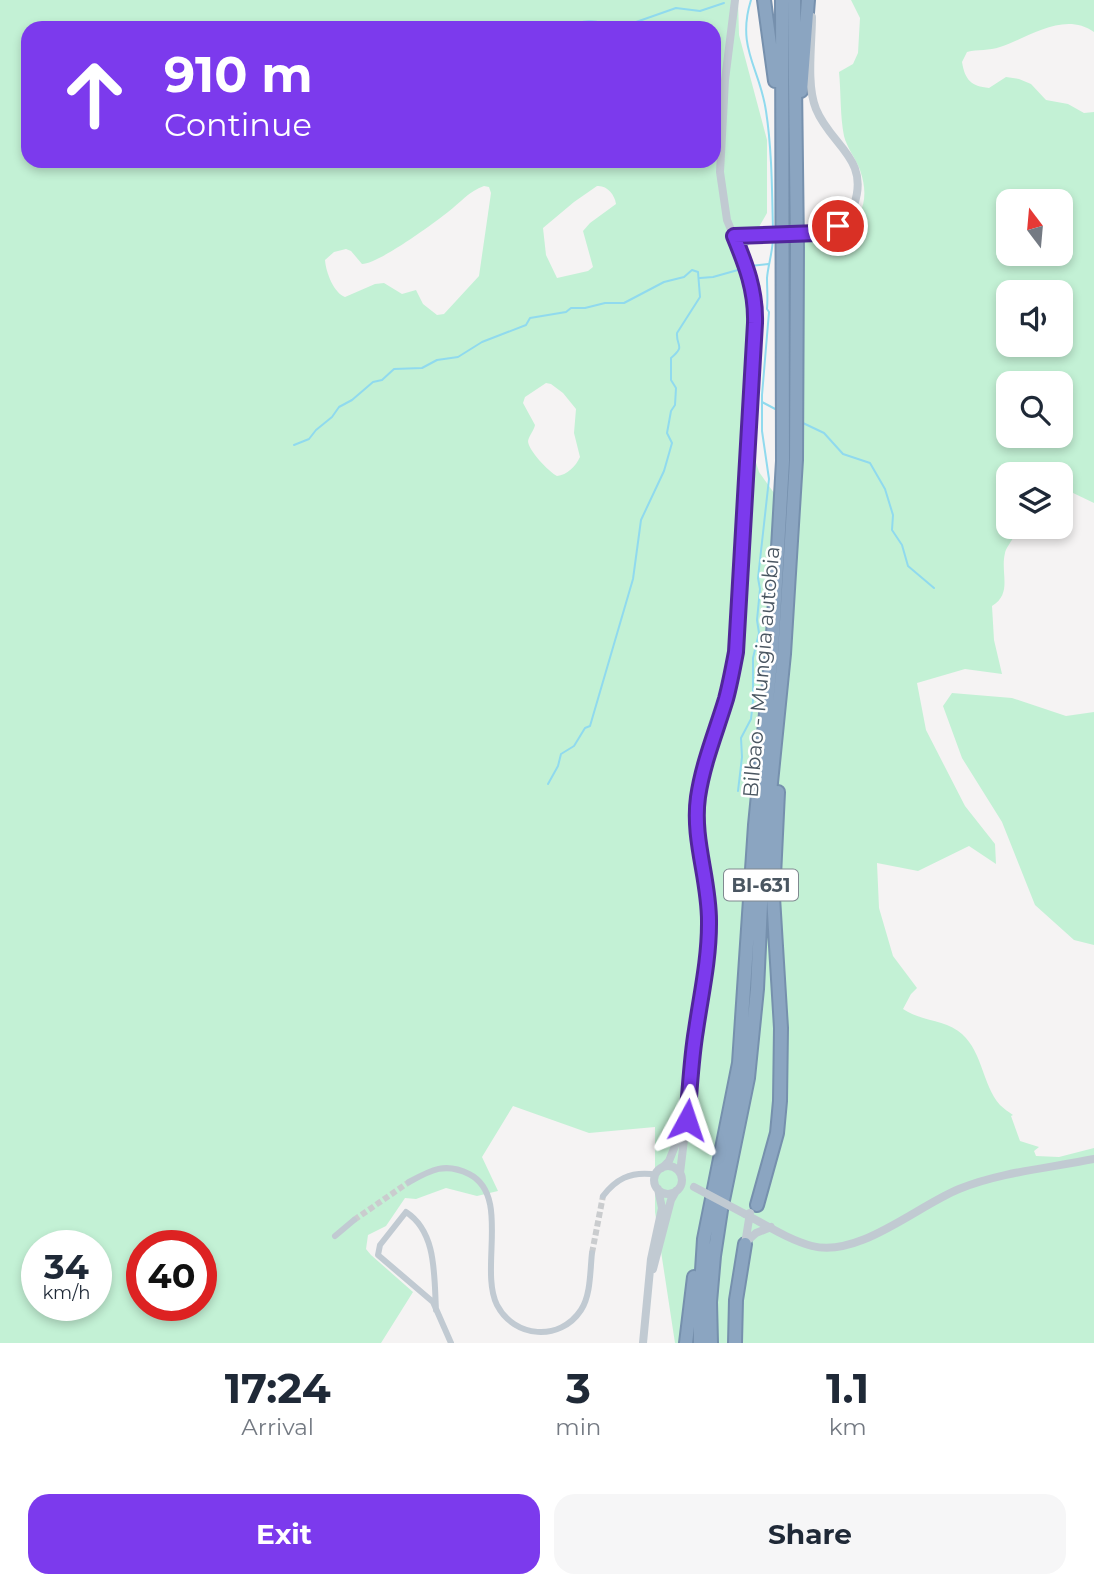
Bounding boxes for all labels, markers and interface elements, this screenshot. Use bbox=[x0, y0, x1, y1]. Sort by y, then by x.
text: 910 m bbox=[164, 45, 313, 104]
icon: ahead bbox=[49, 49, 140, 140]
text: Continue bbox=[164, 105, 312, 144]
north arrow bbox=[996, 189, 1073, 266]
map controls bbox=[996, 189, 1073, 539]
pin bbox=[808, 196, 868, 256]
icon: arrive bbox=[819, 207, 857, 245]
button: sound bbox=[996, 280, 1073, 357]
button: search bbox=[996, 371, 1073, 448]
button: layers bbox=[996, 462, 1073, 539]
street label: Bilbao - Mungia autobia bbox=[738, 545, 784, 799]
road number: BI-631 bbox=[724, 870, 798, 900]
position arrow bbox=[650, 1083, 724, 1157]
speed limit sign: 40 bbox=[126, 1230, 217, 1321]
text: 34 bbox=[44, 1245, 89, 1288]
text: km/h bbox=[42, 1282, 91, 1304]
text: 17:24 bbox=[225, 1362, 331, 1414]
text: 3 bbox=[566, 1362, 591, 1414]
text: 1.1 bbox=[826, 1362, 869, 1414]
text: Arrival bbox=[241, 1413, 314, 1441]
text: min bbox=[555, 1413, 601, 1441]
text: km bbox=[829, 1413, 867, 1441]
button: Exit bbox=[28, 1494, 540, 1574]
button: Share bbox=[554, 1494, 1066, 1574]

